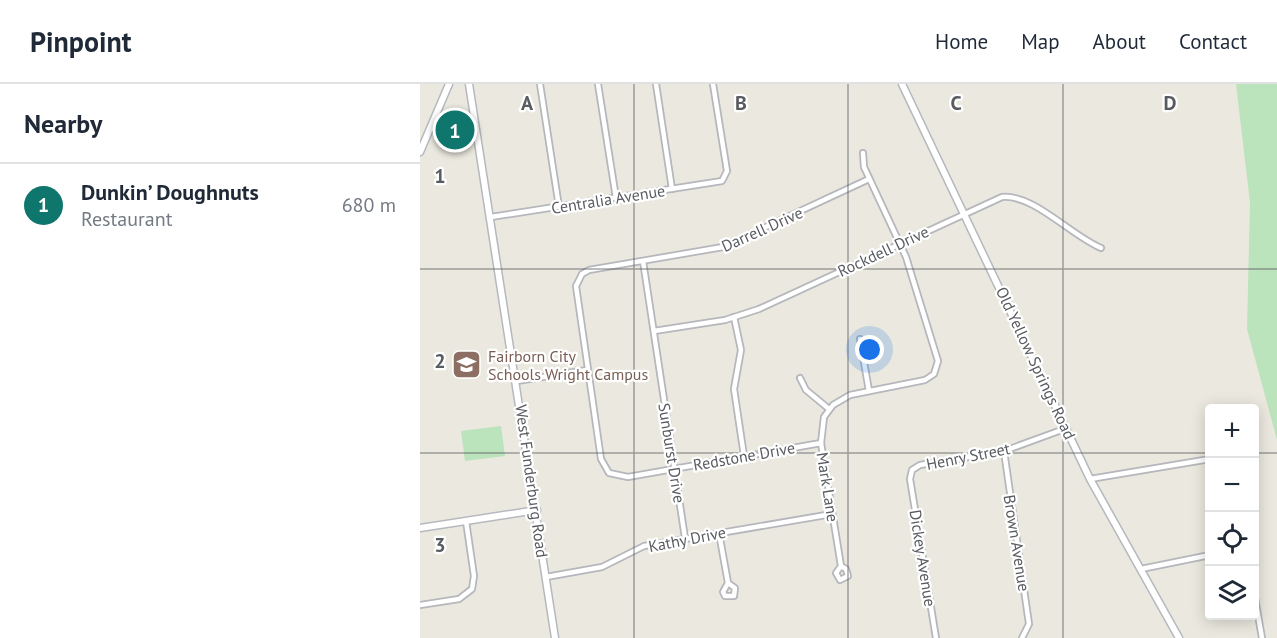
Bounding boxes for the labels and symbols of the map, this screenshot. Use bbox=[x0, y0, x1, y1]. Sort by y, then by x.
text: A bbox=[521, 90, 534, 116]
text: B bbox=[735, 90, 747, 116]
text: C bbox=[950, 90, 962, 116]
text: D bbox=[1164, 90, 1177, 116]
pin: 1 bbox=[435, 108, 474, 152]
text: 1 bbox=[434, 163, 446, 189]
street label: Centralia Avenue bbox=[550, 180, 666, 218]
street label: Darrell Drive bbox=[718, 202, 806, 256]
street label: Rockdell Drive bbox=[834, 221, 932, 281]
street label: Old Yellow Springs Road bbox=[992, 283, 1080, 443]
your location bbox=[855, 335, 884, 364]
place label: Fairborn City Schools Wright Campus bbox=[488, 346, 648, 384]
text: 2 bbox=[434, 348, 446, 374]
school or university icon: Fairborn City Schools Wright Campus bbox=[451, 349, 483, 381]
street label: Sunburst Drive bbox=[654, 402, 690, 504]
street label: West Funderburg Road bbox=[511, 403, 553, 559]
street label: Redstone Drive bbox=[692, 437, 796, 475]
street label: Henry Street bbox=[924, 438, 1012, 474]
street label: Mark Lane bbox=[813, 451, 843, 523]
street label: Brown Avenue bbox=[1000, 493, 1034, 593]
street label: Dickey Avenue bbox=[905, 508, 941, 608]
street label: Kathy Drive bbox=[647, 522, 727, 556]
text: 3 bbox=[434, 532, 446, 558]

